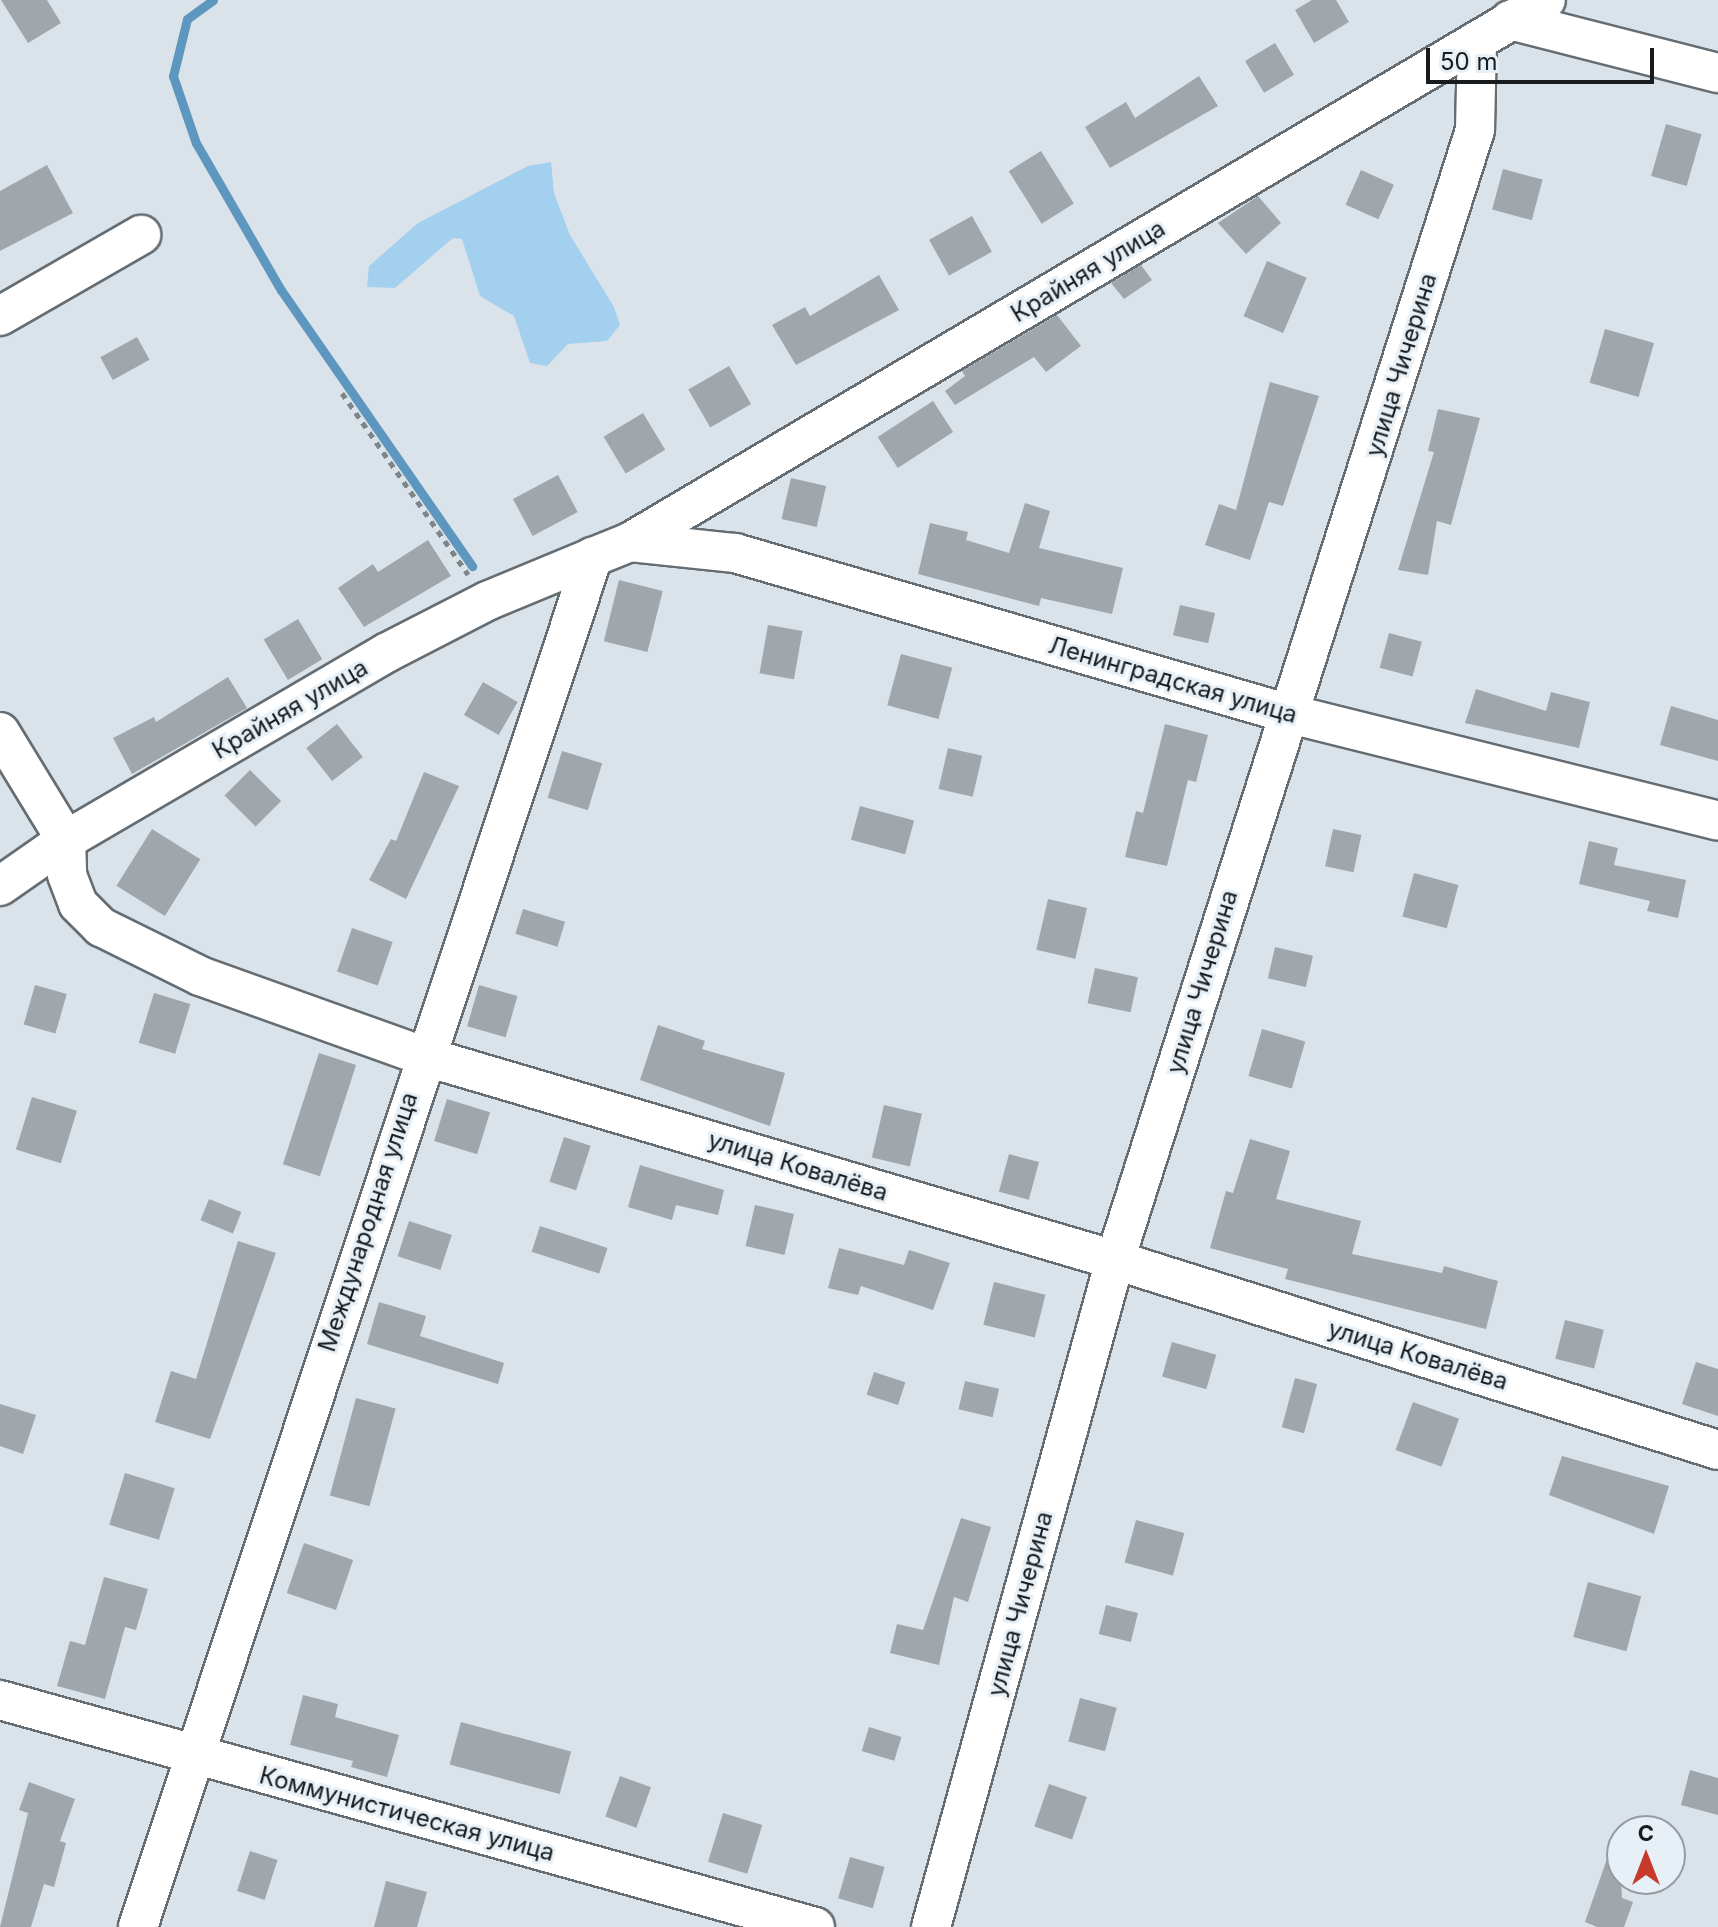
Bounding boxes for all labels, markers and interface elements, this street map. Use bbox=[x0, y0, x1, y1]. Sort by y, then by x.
scale bar bbox=[1430, 32, 1658, 82]
text: 50 m bbox=[1440, 47, 1498, 76]
street label: Крайняя улица bbox=[1006, 214, 1170, 328]
street label: улица Чичерина bbox=[1359, 270, 1443, 460]
street label: Ленинградская улица bbox=[1045, 631, 1301, 729]
street label: Крайняя улица bbox=[207, 653, 373, 765]
street label: улица Чичерина bbox=[1160, 887, 1244, 1077]
street label: Международная улица bbox=[312, 1089, 424, 1355]
street label: улица Ковалёва bbox=[705, 1125, 891, 1207]
street label: улица Ковалёва bbox=[1325, 1314, 1511, 1396]
street label: улица Чичерина bbox=[981, 1508, 1059, 1700]
street label: Коммунистическая улица bbox=[256, 1761, 558, 1867]
north arrow bbox=[1606, 1815, 1686, 1895]
text: С bbox=[1638, 1820, 1654, 1846]

